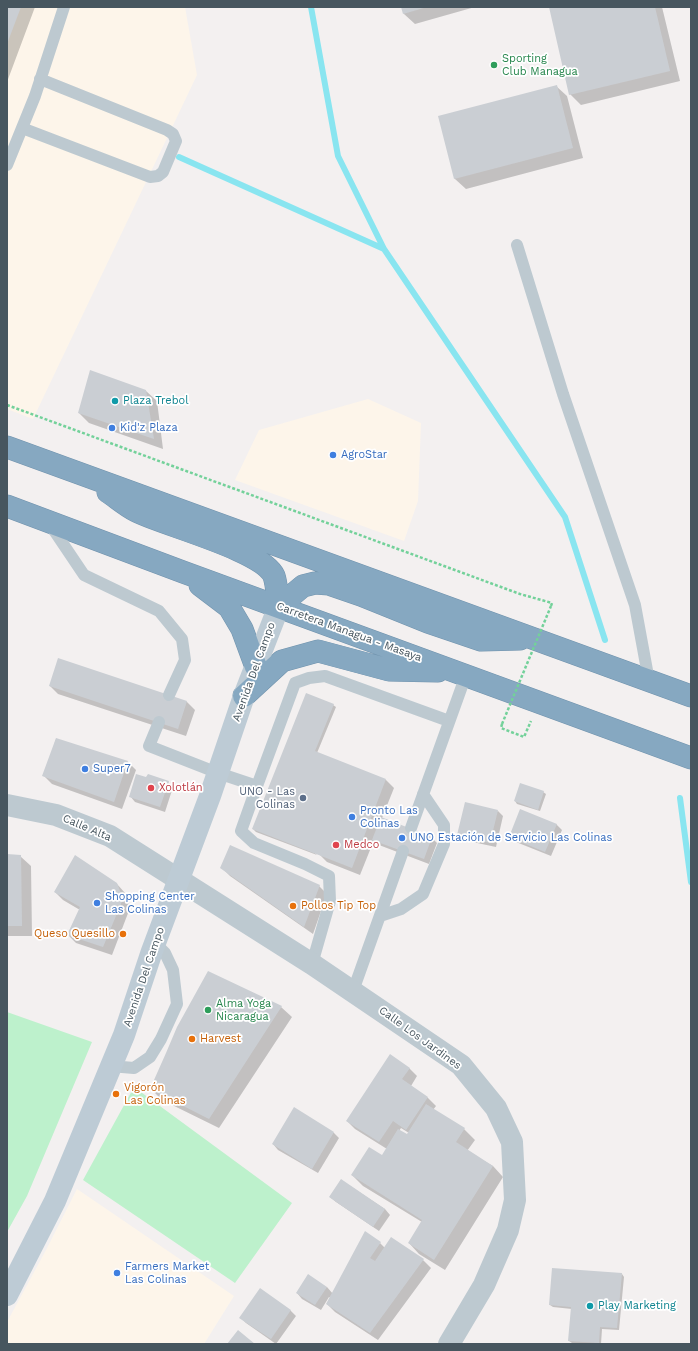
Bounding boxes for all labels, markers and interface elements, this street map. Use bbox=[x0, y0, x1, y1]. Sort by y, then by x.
place label: Sporting Club Managua bbox=[502, 52, 578, 78]
marker: Sporting Club Managua bbox=[489, 60, 499, 70]
place label: Plaza Trebol bbox=[123, 394, 189, 408]
marker: Plaza Trebol bbox=[110, 396, 120, 406]
place label: Kid'z Plaza bbox=[120, 421, 178, 435]
marker: Kid'z Plaza bbox=[107, 423, 117, 433]
place label: AgroStar bbox=[341, 448, 387, 462]
marker: AgroStar bbox=[328, 450, 338, 460]
street label: Carretera Managua - Masaya bbox=[275, 600, 423, 664]
street label: Avenida Del Campo bbox=[230, 621, 278, 723]
place label: Super7 bbox=[93, 762, 131, 776]
marker: Super7 bbox=[80, 764, 90, 774]
place label: Xolotlán bbox=[159, 781, 203, 795]
marker: Xolotlán bbox=[146, 783, 156, 793]
place label: UNO - Las Colinas bbox=[239, 785, 295, 811]
marker: UNO - Las Colinas bbox=[298, 793, 308, 803]
place label: Pronto Las Colinas bbox=[360, 804, 418, 830]
street label: Calle Alta bbox=[61, 812, 113, 844]
marker: Pronto Las Colinas bbox=[347, 812, 357, 822]
place label: UNO Estación de Servicio Las Colinas bbox=[410, 831, 612, 845]
marker: UNO Estación de Servicio Las Colinas bbox=[397, 833, 407, 843]
place label: Medco bbox=[344, 838, 379, 852]
marker: Medco bbox=[331, 840, 341, 850]
place label: Shopping Center Las Colinas bbox=[105, 890, 195, 916]
marker: Shopping Center Las Colinas bbox=[92, 898, 102, 908]
place label: Pollos Tip Top bbox=[301, 899, 376, 913]
marker: Pollos Tip Top bbox=[288, 901, 298, 911]
street label: Avenida Del Campo bbox=[121, 925, 167, 1029]
place label: Queso Quesillo bbox=[34, 927, 115, 941]
marker: Queso Quesillo bbox=[118, 929, 128, 939]
place label: Alma Yoga Nicaragua bbox=[216, 997, 271, 1023]
street label: Calle Los Jardines bbox=[376, 1004, 464, 1072]
marker: Alma Yoga Nicaragua bbox=[203, 1005, 213, 1015]
place label: Harvest bbox=[200, 1032, 241, 1046]
marker: Harvest bbox=[187, 1034, 197, 1044]
place label: Vigorón Las Colinas bbox=[124, 1081, 186, 1107]
marker: Vigorón Las Colinas bbox=[111, 1089, 121, 1099]
place label: Farmers Market Las Colinas bbox=[125, 1260, 209, 1286]
marker: Farmers Market Las Colinas bbox=[112, 1268, 122, 1278]
place label: Play Marketing bbox=[598, 1299, 676, 1313]
marker: Play Marketing bbox=[585, 1301, 595, 1311]

